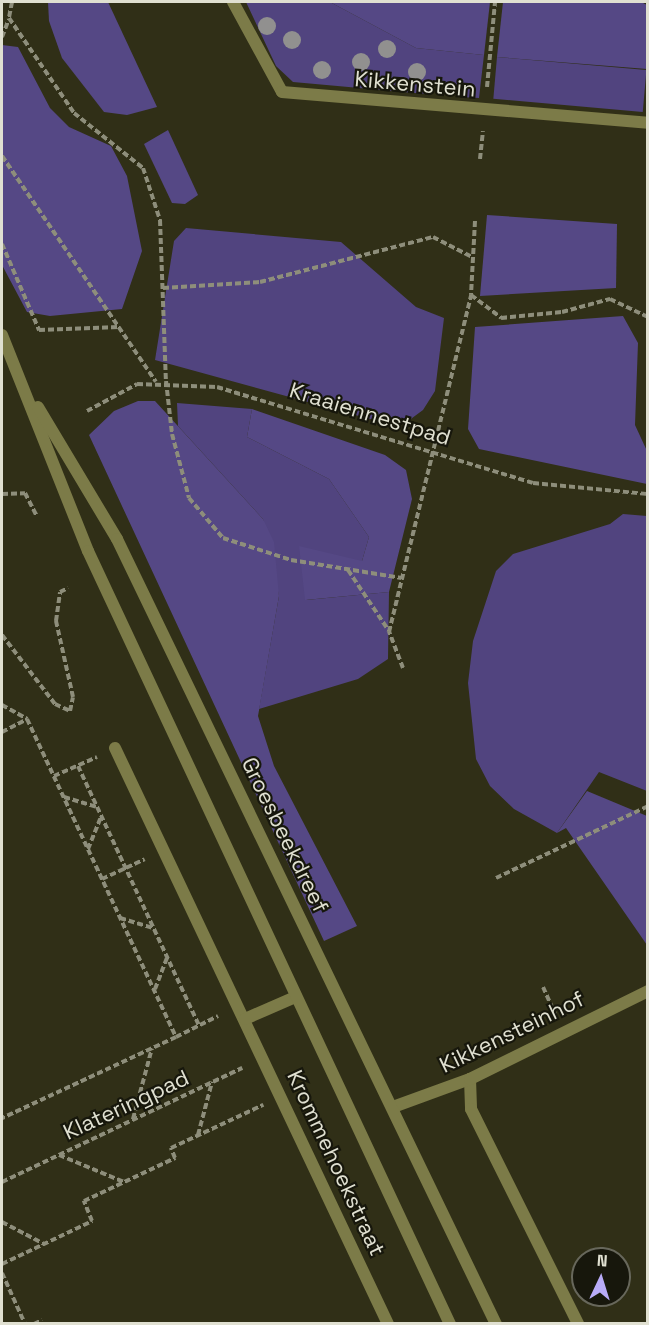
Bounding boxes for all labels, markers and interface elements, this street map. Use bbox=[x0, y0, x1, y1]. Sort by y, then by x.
street label: Kikkenstein bbox=[353, 66, 477, 102]
street label: Kraaiennestpad bbox=[286, 377, 454, 451]
street label: Groesbeekdreef bbox=[236, 753, 334, 917]
street label: Kikkensteinhof bbox=[435, 986, 589, 1078]
street label: Klateringpad bbox=[59, 1064, 193, 1146]
street label: Krommehoekstraat bbox=[281, 1066, 391, 1260]
north arrow bbox=[571, 1247, 631, 1307]
text: N bbox=[596, 1250, 608, 1271]

